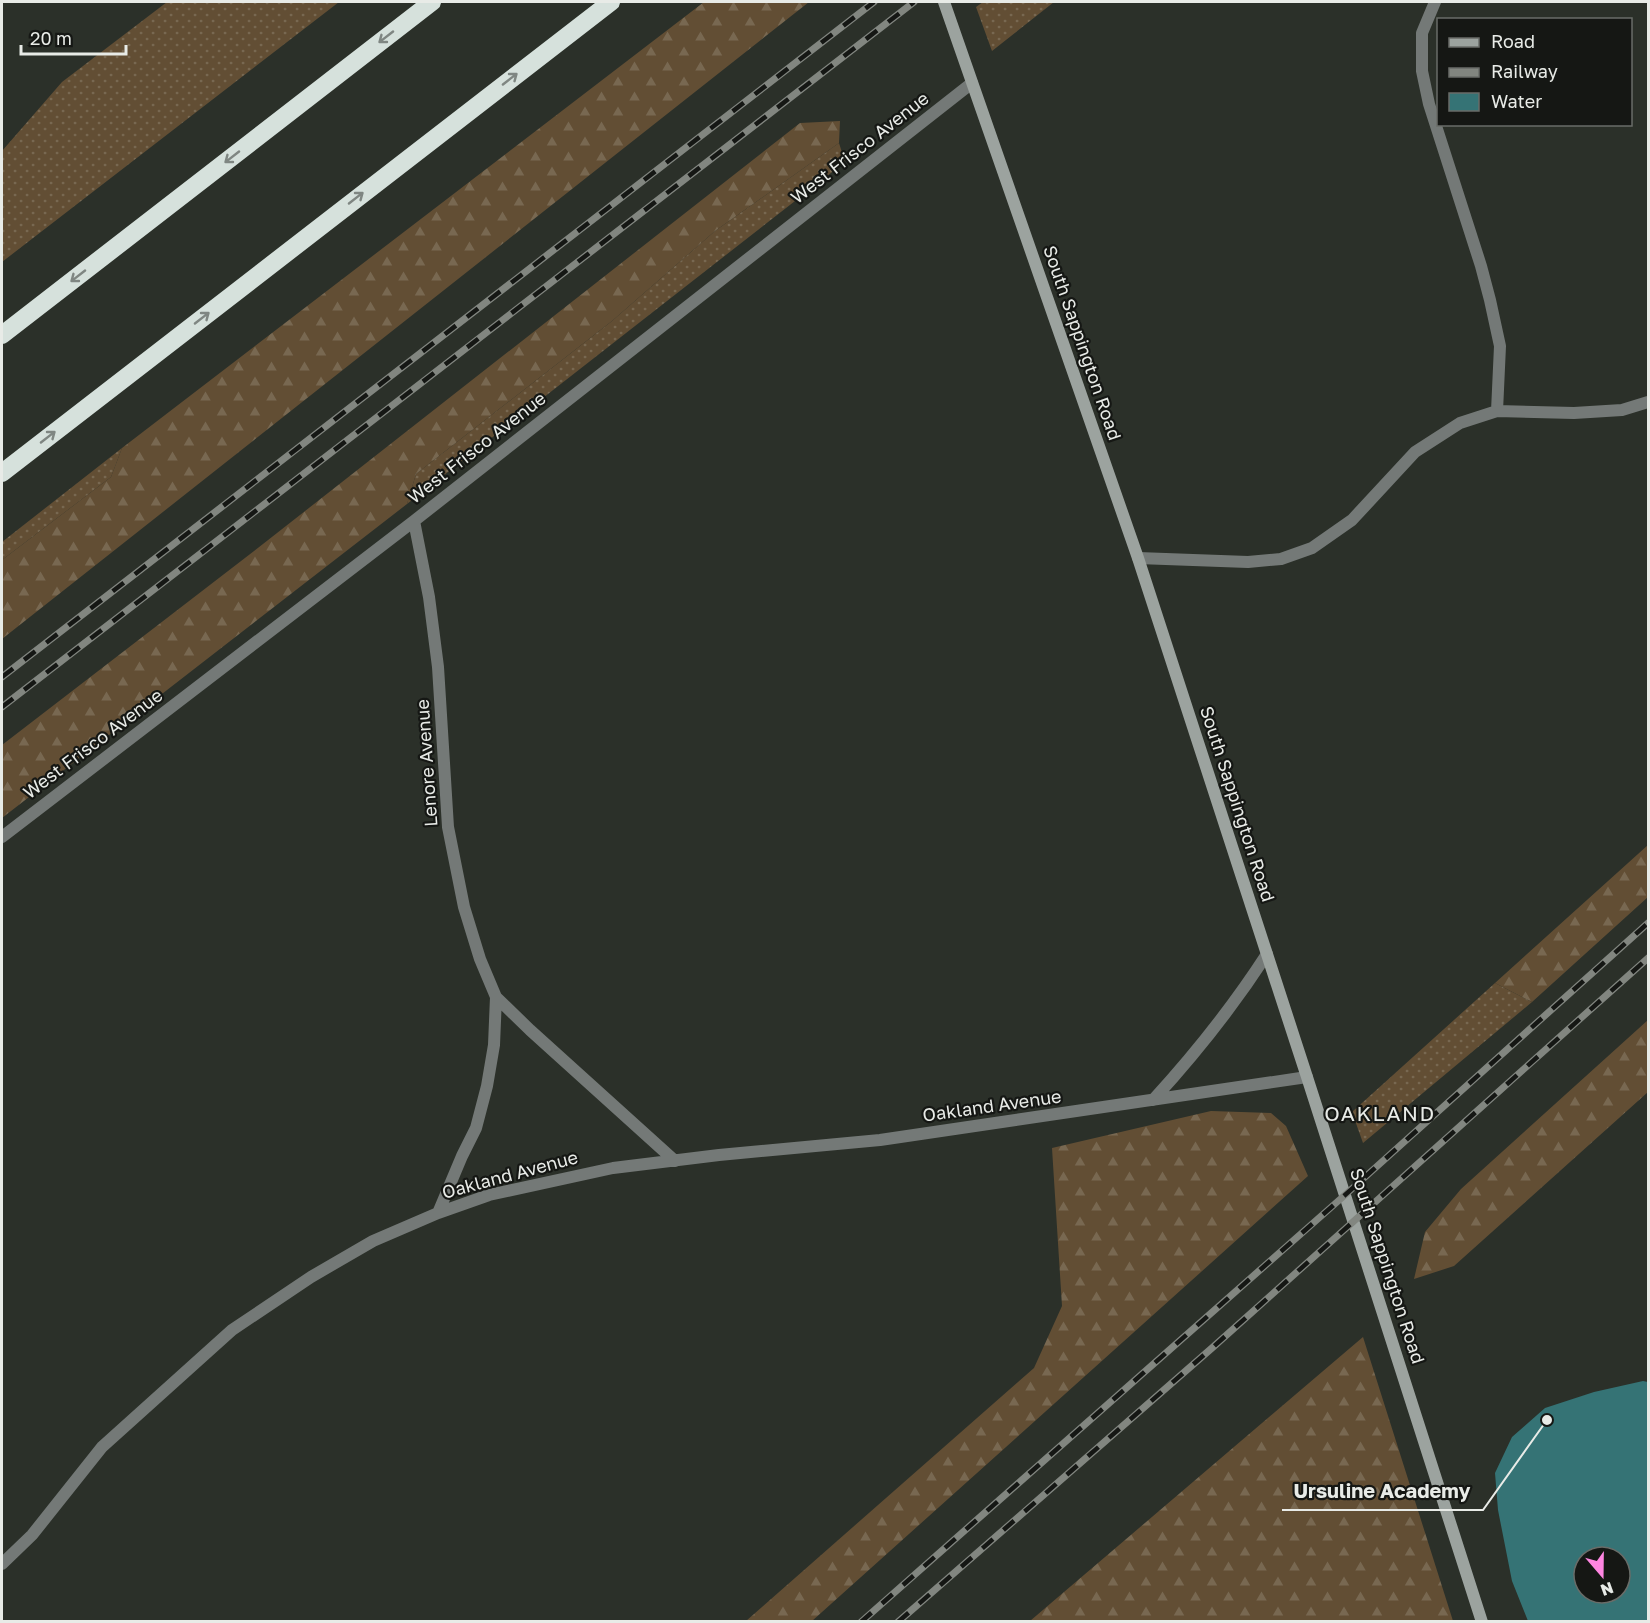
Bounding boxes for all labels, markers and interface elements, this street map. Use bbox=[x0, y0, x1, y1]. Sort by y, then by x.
scale bar bbox=[21, 18, 126, 56]
legend bbox=[1437, 18, 1632, 126]
text: 20 m bbox=[30, 27, 72, 49]
text: Road bbox=[1491, 30, 1535, 52]
one-way arrow bbox=[378, 31, 394, 44]
text: Railway bbox=[1491, 60, 1558, 82]
one-way arrow bbox=[502, 73, 518, 85]
street label: West Frisco Avenue bbox=[786, 87, 933, 208]
text: Water bbox=[1491, 90, 1542, 112]
one-way arrow bbox=[224, 150, 240, 163]
one-way arrow bbox=[347, 192, 363, 205]
street label: South Sappington Road bbox=[1039, 242, 1127, 443]
one-way arrow bbox=[70, 270, 86, 282]
one-way arrow bbox=[193, 311, 209, 324]
street label: West Frisco Avenue bbox=[403, 387, 550, 508]
one-way arrow bbox=[39, 431, 55, 444]
street label: West Frisco Avenue bbox=[18, 684, 166, 803]
street label: Lenore Avenue bbox=[411, 699, 441, 828]
street label: South Sappington Road bbox=[1196, 703, 1280, 904]
street label: Oakland Avenue bbox=[921, 1084, 1063, 1126]
district label: OAKLAND bbox=[1324, 1100, 1436, 1126]
street label: Oakland Avenue bbox=[439, 1145, 580, 1203]
street label: South Sappington Road bbox=[1346, 1165, 1430, 1366]
callout: Ursuline Academy bbox=[1282, 1472, 1483, 1510]
text: Ursuline Academy bbox=[1294, 1478, 1470, 1502]
north arrow bbox=[1572, 1545, 1632, 1605]
text: N bbox=[1598, 1578, 1616, 1601]

